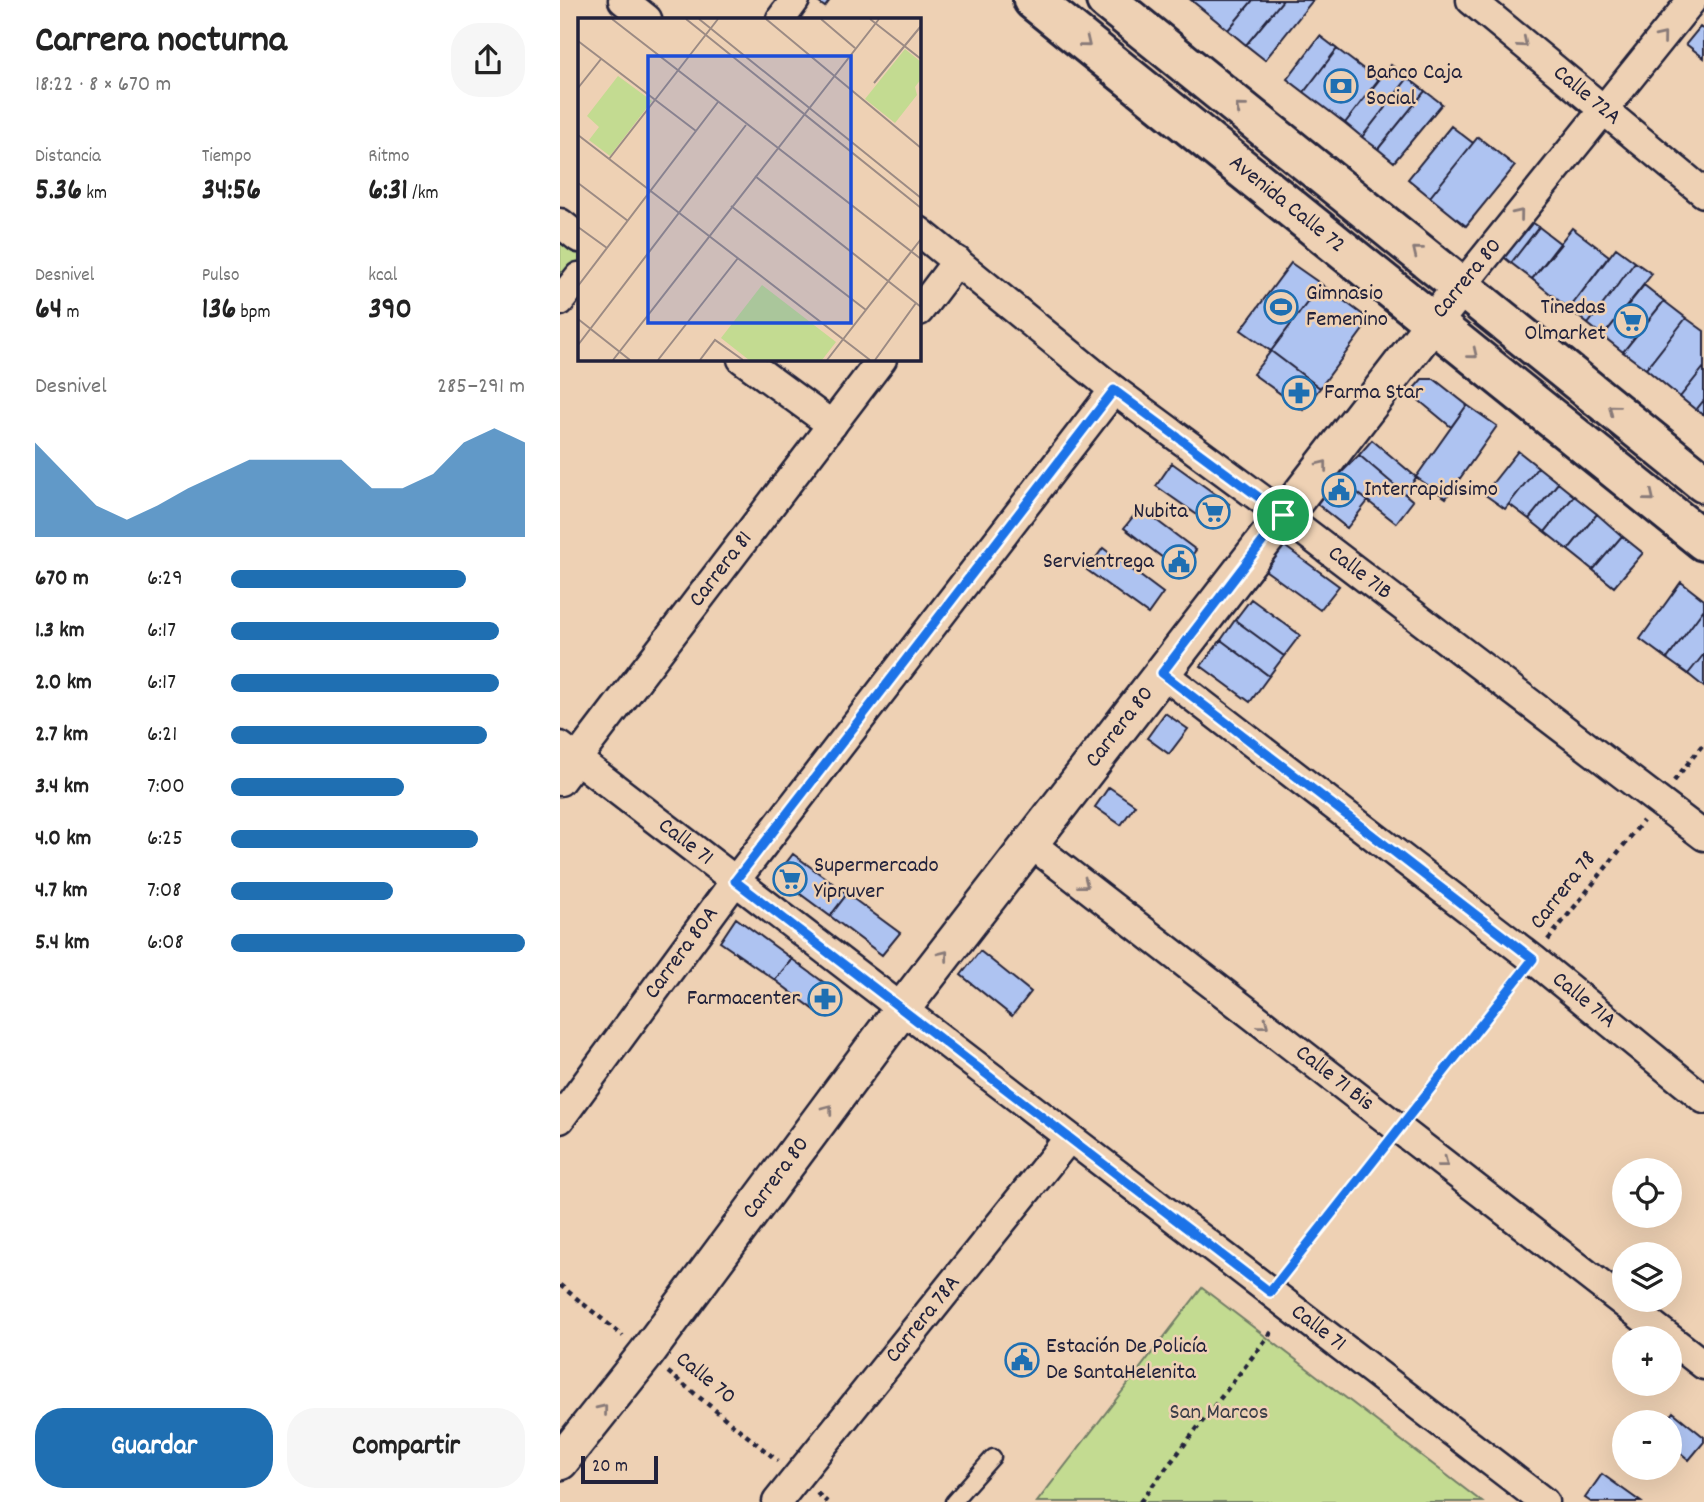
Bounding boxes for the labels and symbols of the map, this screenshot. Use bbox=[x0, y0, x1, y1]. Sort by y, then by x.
inset map bbox=[578, 18, 920, 360]
one-way arrow bbox=[1654, 33, 1666, 46]
one-way arrow bbox=[1078, 34, 1090, 47]
one-way arrow bbox=[1516, 35, 1528, 48]
place label: Banco Caja Social bbox=[1366, 57, 1463, 116]
street label: Calle 72A bbox=[1545, 57, 1628, 134]
bank icon: Banco Caja Social bbox=[1322, 67, 1360, 105]
one-way arrow bbox=[1235, 104, 1248, 116]
street label: Avenida Calle 72 bbox=[1221, 147, 1352, 262]
one-way arrow bbox=[1511, 210, 1523, 223]
street label: Carrera 80 bbox=[1425, 231, 1511, 327]
one-way arrow bbox=[1412, 247, 1425, 259]
place label: Gimnasio Femenino bbox=[1306, 278, 1388, 337]
sports icon: Gimnasio Femenino bbox=[1262, 288, 1300, 326]
place label: Tinedas Olmarket bbox=[1524, 292, 1606, 351]
supermarket icon: Tinedas Olmarket bbox=[1612, 302, 1650, 340]
one-way arrow bbox=[1465, 346, 1477, 359]
pharmacy icon: Farma Star bbox=[1280, 374, 1318, 412]
place label: Farma Star bbox=[1324, 377, 1424, 410]
one-way arrow bbox=[1608, 405, 1620, 418]
one-way arrow bbox=[1314, 460, 1327, 472]
public building icon: Interrapidisimo bbox=[1320, 471, 1358, 509]
place label: Interrapidisimo bbox=[1364, 474, 1498, 507]
pin bbox=[1253, 485, 1313, 545]
one-way arrow bbox=[1642, 489, 1655, 502]
supermarket icon: Nubita bbox=[1194, 493, 1232, 531]
place label: Nubita bbox=[1133, 496, 1189, 529]
street label: Carrera 81 bbox=[681, 524, 761, 615]
street label: Calle 71B bbox=[1320, 538, 1399, 609]
public building icon: Servientrega bbox=[1160, 543, 1198, 581]
place label: Servientrega bbox=[1043, 546, 1155, 579]
street label: Carrera 80 bbox=[1078, 679, 1163, 775]
street label: Calle 71 bbox=[650, 810, 720, 874]
street label: Carrera 78 bbox=[1523, 845, 1605, 937]
place label: Supermercado Yipruver bbox=[814, 850, 939, 909]
supermarket icon: Supermercado Yipruver bbox=[771, 860, 809, 898]
one-way arrow bbox=[1077, 876, 1089, 889]
street label: Carrera 80A bbox=[637, 900, 727, 1006]
one-way arrow bbox=[935, 950, 948, 962]
street label: Calle 71A bbox=[1544, 964, 1623, 1037]
pharmacy icon: Farmacenter bbox=[806, 980, 844, 1018]
place label: Farmacenter bbox=[687, 983, 800, 1016]
one-way arrow bbox=[1256, 1015, 1269, 1028]
street label: Calle 71 Bis bbox=[1288, 1037, 1381, 1120]
one-way arrow bbox=[819, 1105, 832, 1117]
street label: Carrera 80 bbox=[735, 1130, 818, 1226]
one-way arrow bbox=[1436, 1155, 1449, 1168]
street label: Carrera 78A bbox=[878, 1268, 969, 1371]
street label: Calle 71 bbox=[1283, 1296, 1353, 1361]
place label: Estación De Policía De SantaHelenita bbox=[1046, 1331, 1208, 1390]
public building icon: Estación De Policía De SantaHelenita bbox=[1003, 1341, 1041, 1379]
street label: Calle 70 bbox=[667, 1344, 743, 1414]
park label: San Marcos bbox=[1170, 1397, 1268, 1430]
one-way arrow bbox=[594, 1404, 607, 1416]
scale bar bbox=[581, 1453, 658, 1485]

